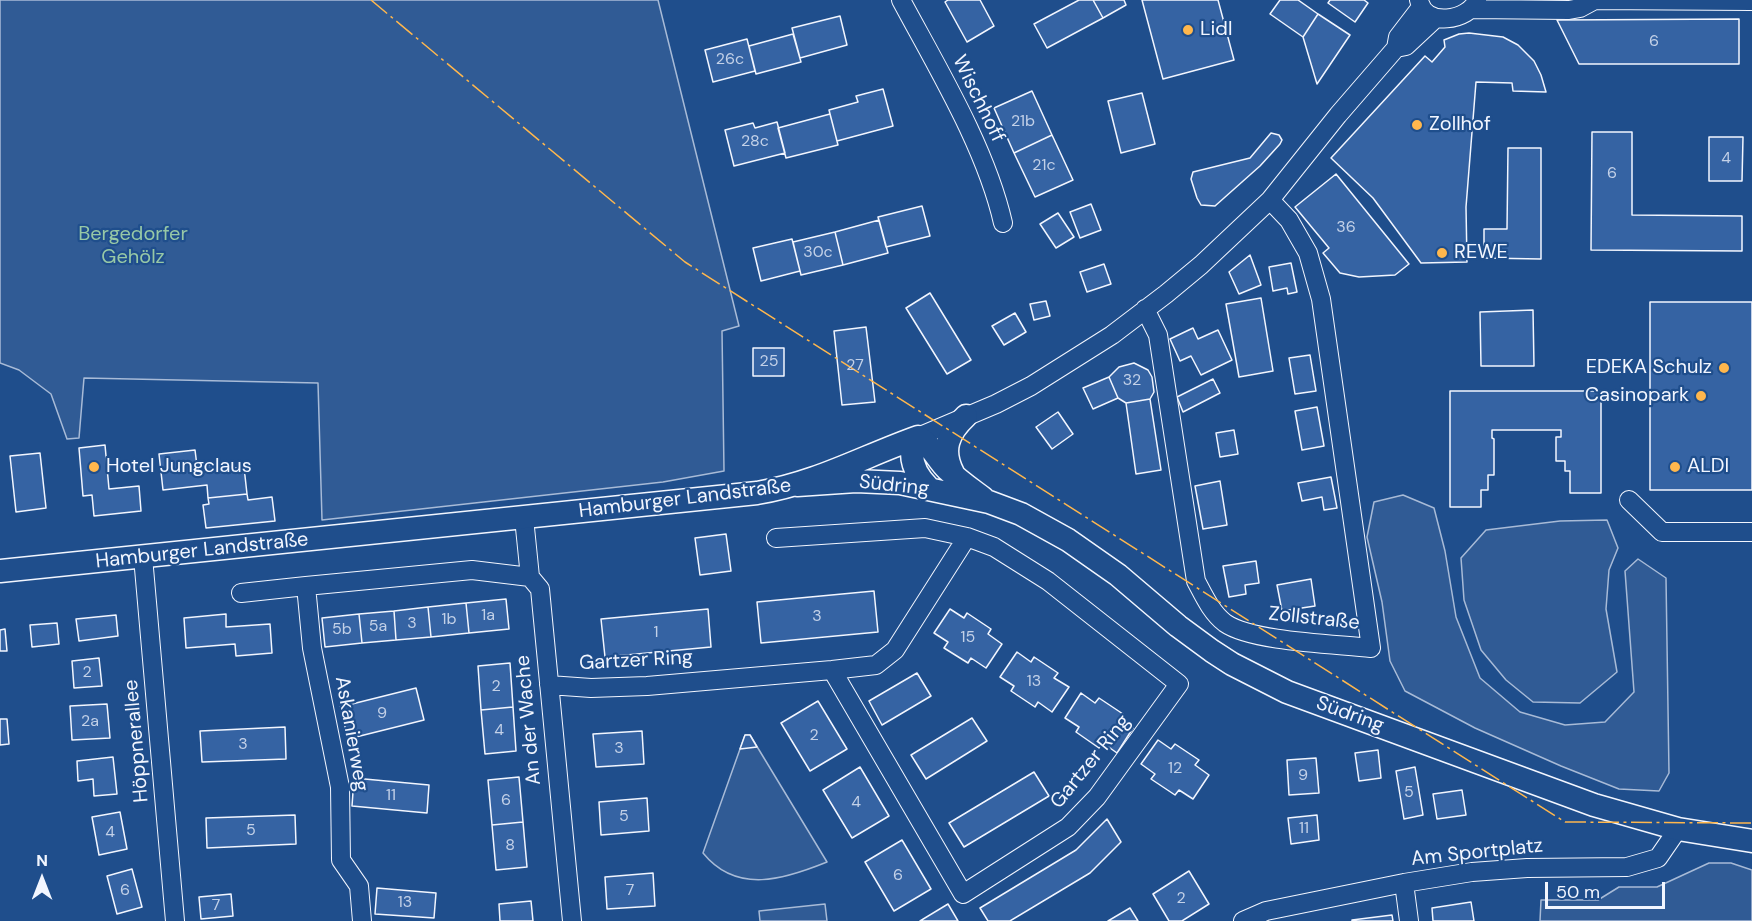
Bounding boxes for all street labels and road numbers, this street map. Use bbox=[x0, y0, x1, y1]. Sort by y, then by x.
street label: Wischhoff bbox=[947, 51, 1009, 147]
street label: Südring bbox=[858, 470, 930, 502]
street label: Hamburger Landstraße bbox=[577, 474, 793, 524]
street label: Hamburger Landstraße bbox=[94, 528, 310, 574]
street label: Zollstraße bbox=[1267, 602, 1361, 636]
street label: Gartzer Ring bbox=[579, 646, 693, 676]
street label: An der Wache bbox=[511, 654, 547, 786]
street label: Askanierweg bbox=[329, 675, 373, 793]
street label: Höppnerallee bbox=[120, 679, 154, 803]
street label: Südring bbox=[1313, 692, 1387, 738]
street label: Gartzer Ring bbox=[1046, 710, 1136, 814]
street label: Am Sportplatz bbox=[1410, 834, 1544, 872]

